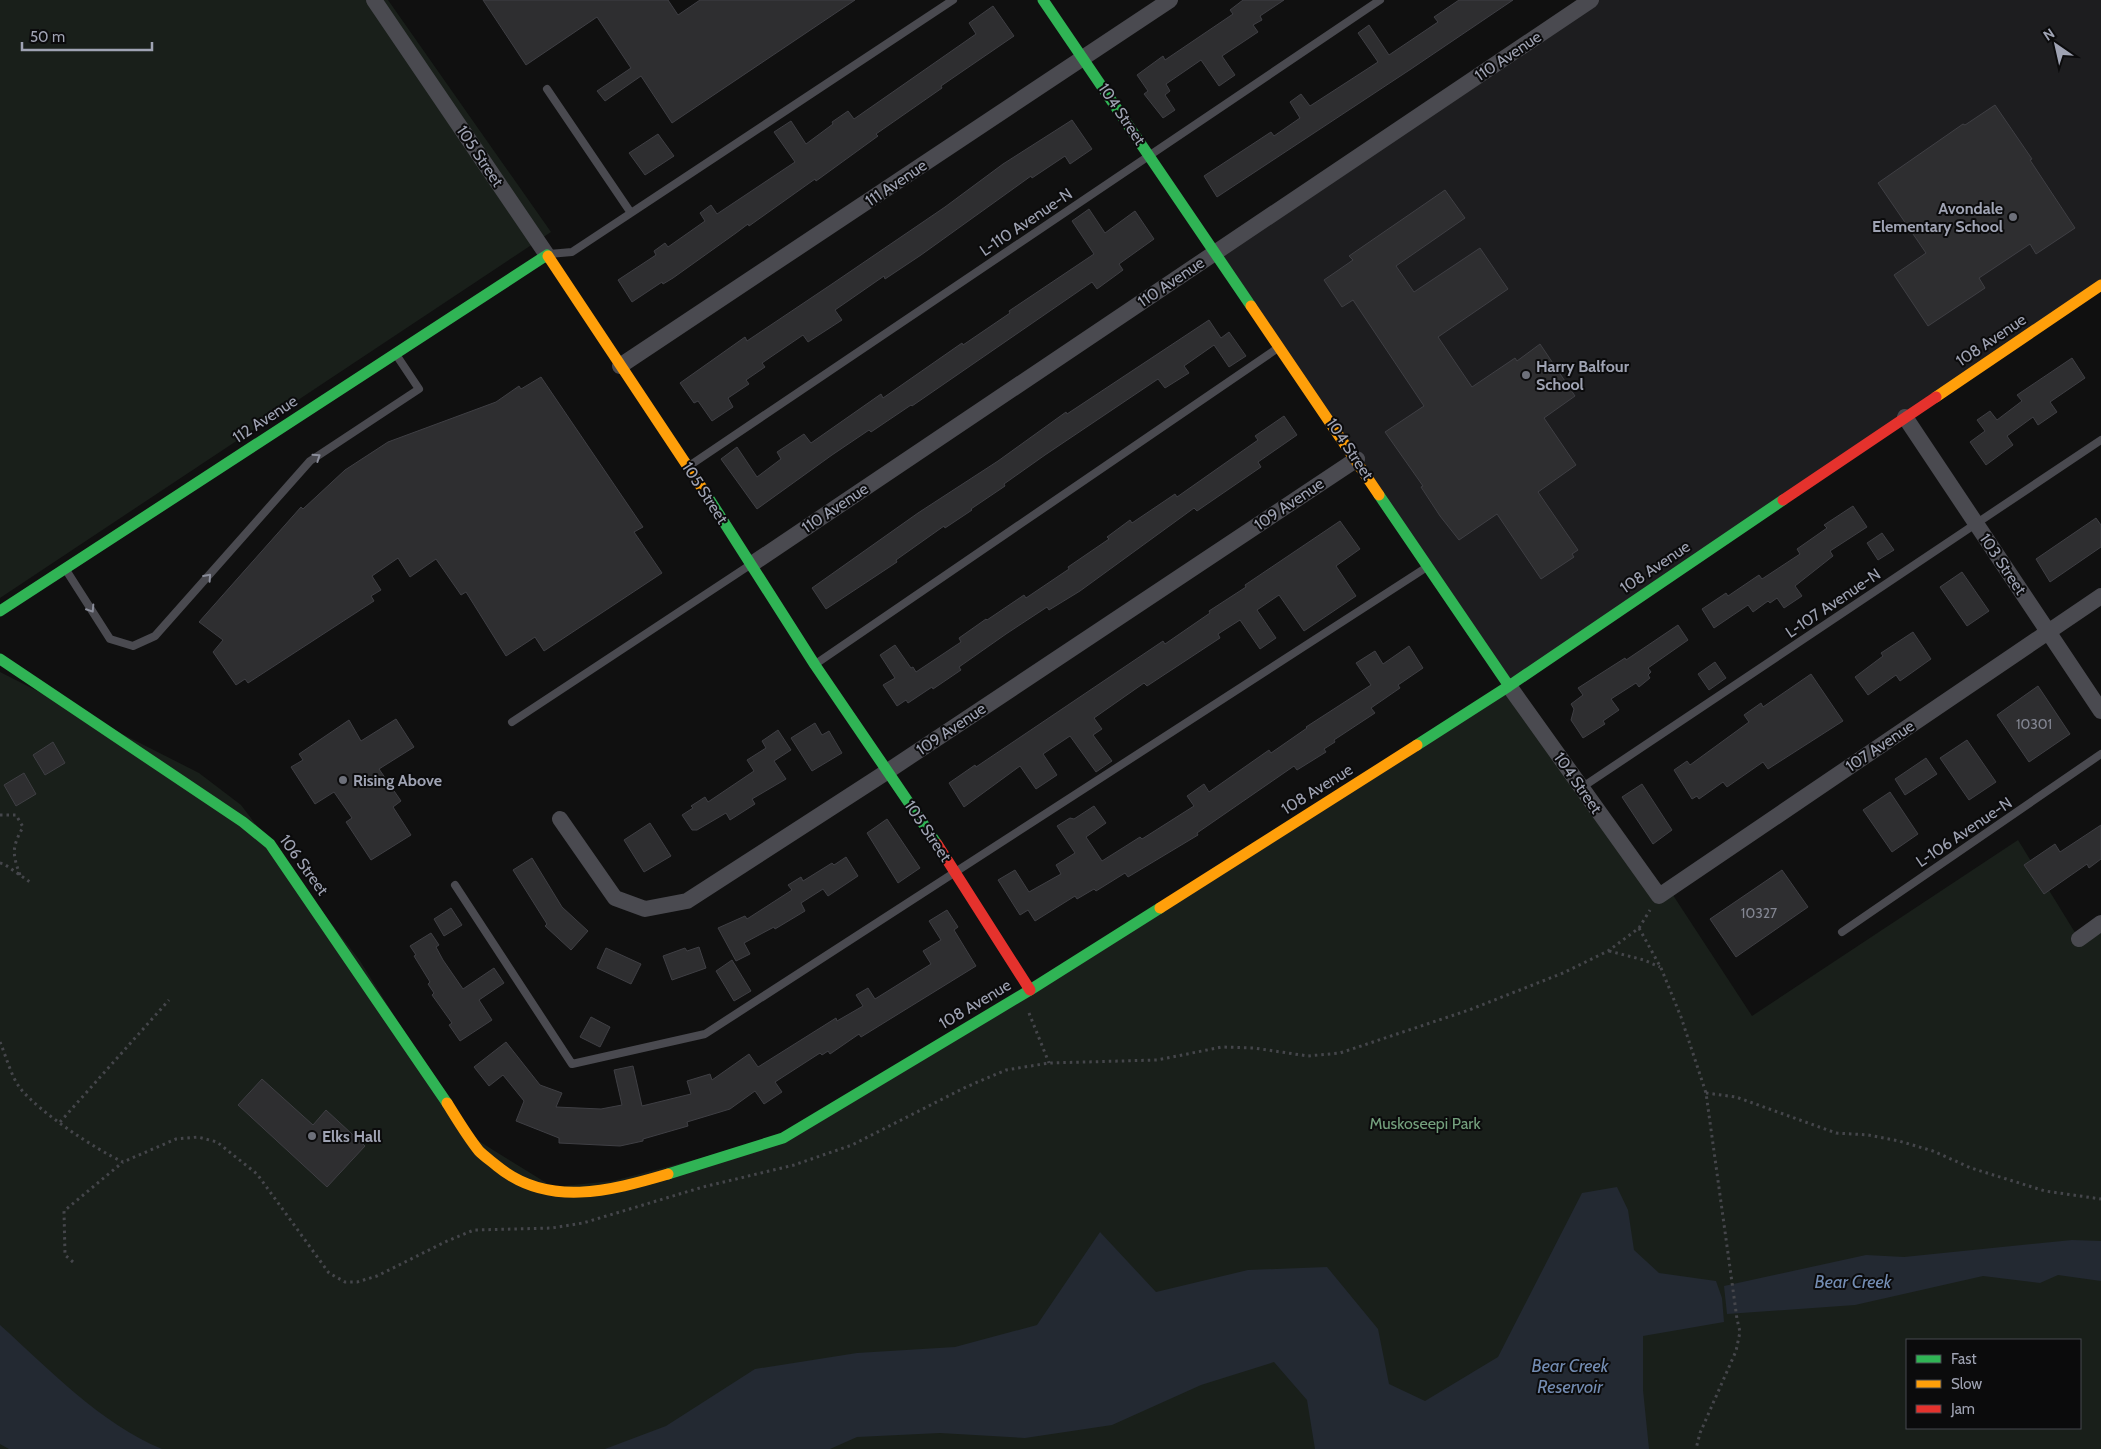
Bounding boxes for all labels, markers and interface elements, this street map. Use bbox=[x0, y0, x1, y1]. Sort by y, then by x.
scale bar bbox=[22, 20, 152, 52]
north arrow bbox=[2031, 20, 2081, 70]
text: N bbox=[2040, 24, 2058, 44]
street label: 110 Avenue bbox=[1471, 27, 1545, 85]
text: 50 m bbox=[30, 28, 65, 46]
street label: 104 Street bbox=[1094, 80, 1150, 149]
street label: 105 Street bbox=[453, 122, 508, 191]
street label: 111 Avenue bbox=[862, 156, 930, 210]
street label: L-110 Avenue-N bbox=[976, 184, 1076, 260]
place label: Avondale Elementary School bbox=[1872, 199, 2003, 236]
marker: Avondale Elementary School bbox=[2007, 211, 2019, 223]
street label: 110 Avenue bbox=[1134, 253, 1208, 311]
street label: 108 Avenue bbox=[1952, 310, 2030, 370]
place label: Harry Balfour School bbox=[1536, 357, 1630, 394]
marker: Harry Balfour School bbox=[1520, 369, 1532, 381]
street label: 112 Avenue bbox=[229, 391, 301, 447]
street label: 104 Street bbox=[1322, 415, 1378, 484]
one-way arrow bbox=[311, 454, 321, 463]
street label: 105 Street bbox=[678, 459, 732, 528]
street label: 109 Avenue bbox=[1251, 474, 1327, 534]
street label: 110 Avenue bbox=[798, 479, 872, 537]
street label: 103 Street bbox=[1976, 530, 2031, 599]
street label: 108 Avenue bbox=[1616, 537, 1694, 597]
street label: L-107 Avenue-N bbox=[1782, 564, 1884, 642]
one-way arrow bbox=[202, 573, 211, 582]
one-way arrow bbox=[85, 604, 95, 613]
street label: 109 Avenue bbox=[913, 699, 989, 759]
house number: 10301 bbox=[2016, 715, 2052, 733]
street label: 107 Avenue bbox=[1842, 716, 1918, 776]
street label: 104 Street bbox=[1550, 749, 1606, 818]
street label: 108 Avenue bbox=[1278, 760, 1356, 818]
place label: Rising Above bbox=[353, 771, 442, 790]
marker: Rising Above bbox=[337, 774, 349, 786]
street label: L-106 Avenue-N bbox=[1912, 793, 2016, 871]
street label: 105 Street bbox=[901, 797, 956, 866]
street label: 106 Street bbox=[276, 831, 333, 899]
house number: 10327 bbox=[1741, 904, 1777, 922]
street label: 108 Avenue bbox=[936, 975, 1014, 1033]
park label: Muskoseepi Park bbox=[1369, 1114, 1481, 1133]
place label: Elks Hall bbox=[322, 1127, 381, 1146]
marker: Elks Hall bbox=[306, 1130, 318, 1142]
water label: Bear Creek bbox=[1814, 1271, 1893, 1293]
legend bbox=[1906, 1339, 2081, 1429]
text: Fast bbox=[1951, 1350, 1976, 1368]
water label: Bear Creek Reservoir bbox=[1531, 1355, 1610, 1398]
text: Slow bbox=[1951, 1375, 1982, 1393]
text: Jam bbox=[1950, 1400, 1975, 1418]

